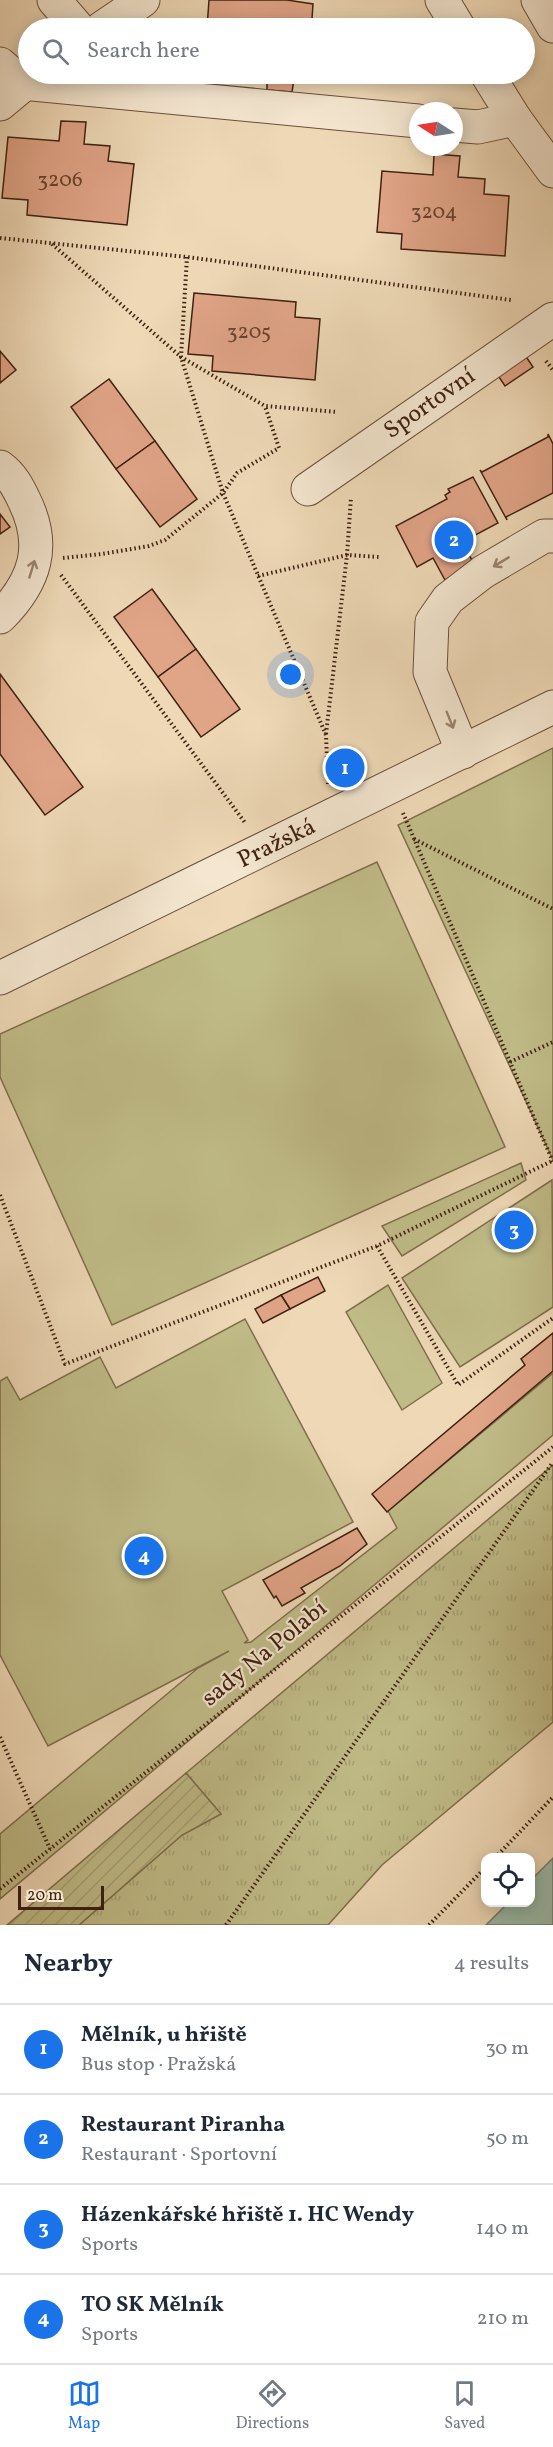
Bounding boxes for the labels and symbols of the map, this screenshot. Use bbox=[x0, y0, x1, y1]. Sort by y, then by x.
north arrow bbox=[409, 102, 463, 156]
house number: 3206 bbox=[37, 166, 83, 195]
house number: 3204 bbox=[411, 198, 457, 227]
house number: 3205 bbox=[227, 318, 271, 347]
street label: Sportovní bbox=[377, 360, 483, 448]
pin: 2 bbox=[434, 518, 474, 562]
one-way arrow bbox=[493, 556, 510, 568]
one-way arrow bbox=[27, 560, 38, 579]
your location bbox=[276, 660, 305, 689]
one-way arrow bbox=[445, 710, 456, 729]
pin: 1 bbox=[326, 746, 364, 790]
street label: Pražská bbox=[232, 810, 322, 878]
pin: 3 bbox=[494, 1208, 534, 1252]
pin: 4 bbox=[124, 1534, 164, 1578]
street label: sady Na Polabí bbox=[195, 1593, 335, 1715]
scale bar bbox=[18, 1883, 104, 1910]

